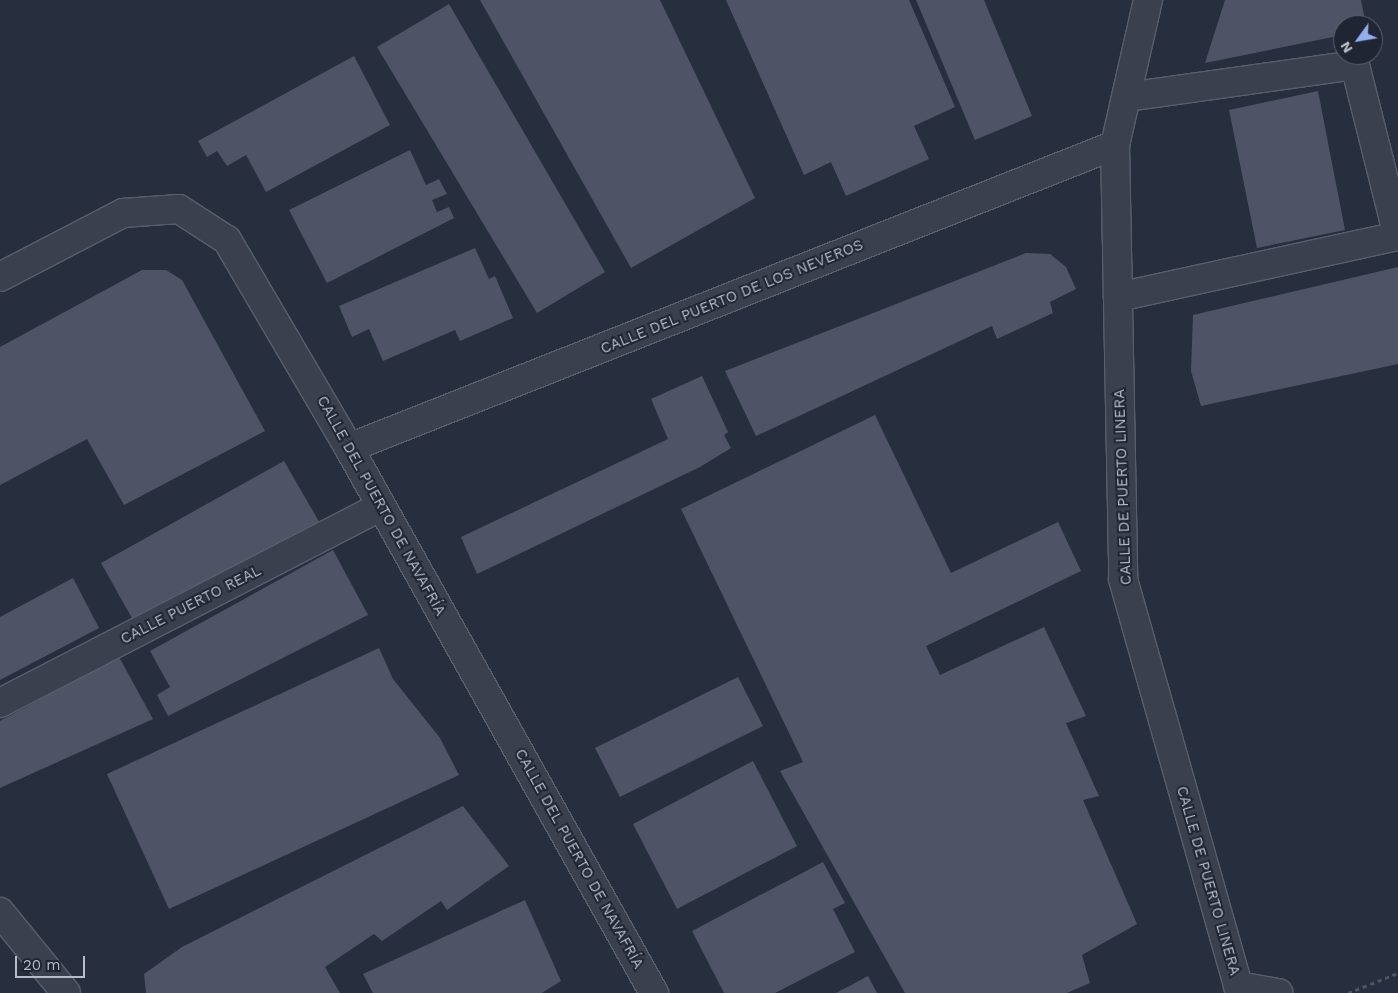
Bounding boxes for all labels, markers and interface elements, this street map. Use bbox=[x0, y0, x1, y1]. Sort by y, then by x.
north arrow bbox=[1333, 15, 1383, 65]
text: N bbox=[1337, 39, 1356, 56]
street label: CALLE DEL PUERTO DE LOS NEVEROS bbox=[598, 236, 866, 358]
street label: CALLE DE PUERTO LINERA bbox=[1111, 389, 1135, 585]
street label: CALLE DEL PUERTO DE NAVAFRÍA bbox=[313, 393, 449, 619]
street label: CALLE PUERTO REAL bbox=[118, 562, 264, 648]
street label: CALLE DEL PUERTO DE NAVAFRÍA bbox=[511, 746, 647, 972]
street label: CALLE DE PUERTO LINERA bbox=[1172, 784, 1244, 978]
scale bar bbox=[18, 946, 88, 978]
text: 20 m bbox=[23, 956, 61, 974]

